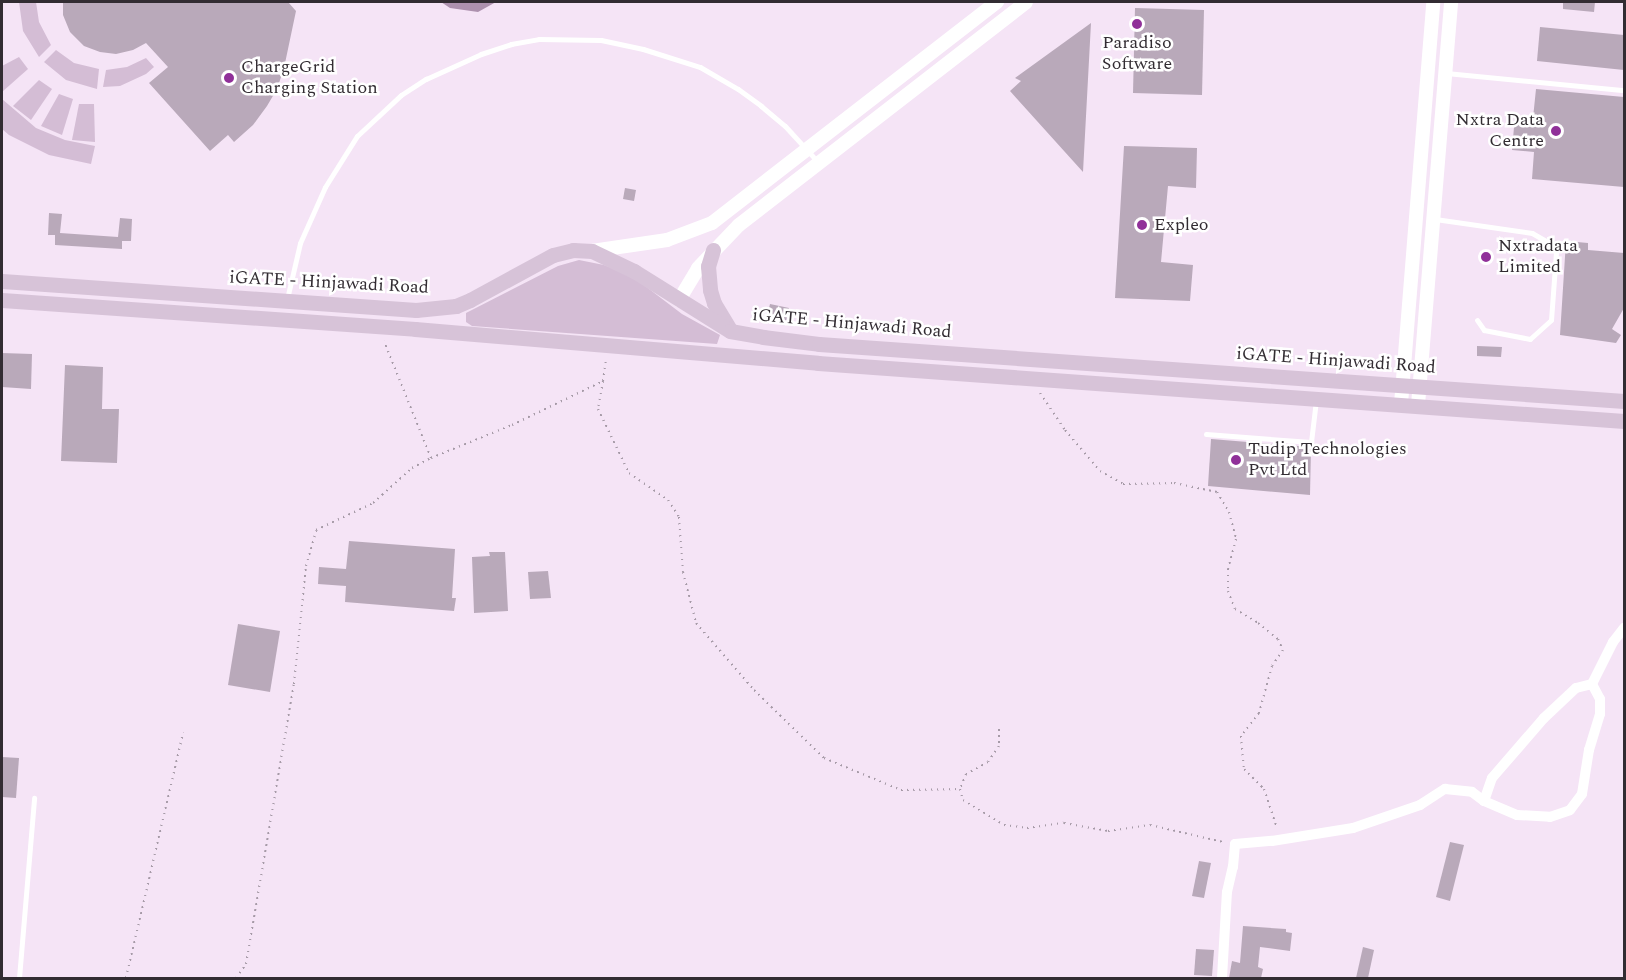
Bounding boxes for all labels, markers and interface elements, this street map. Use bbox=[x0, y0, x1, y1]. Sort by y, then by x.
marker: Paradiso Software bbox=[1130, 17, 1144, 31]
place label: Paradiso Software bbox=[1102, 33, 1172, 76]
place label: ChargeGrid Charging Station bbox=[241, 57, 378, 100]
marker: ChargeGrid Charging Station bbox=[222, 71, 236, 85]
place label: Nxtra Data Centre bbox=[1456, 110, 1544, 152]
marker: Nxtra Data Centre bbox=[1549, 124, 1563, 138]
place label: Expleo bbox=[1154, 214, 1209, 236]
marker: Expleo bbox=[1135, 218, 1149, 232]
place label: Nxtradata Limited bbox=[1498, 236, 1578, 278]
marker: Nxtradata Limited bbox=[1479, 250, 1493, 264]
street label: iGATE - Hinjawadi Road bbox=[229, 267, 429, 299]
street label: iGATE - Hinjawadi Road bbox=[752, 305, 952, 343]
street label: iGATE - Hinjawadi Road bbox=[1236, 343, 1436, 379]
place label: Tudip Technologies Pvt Ltd bbox=[1248, 439, 1407, 482]
marker: Tudip Technologies Pvt Ltd bbox=[1229, 453, 1243, 467]

